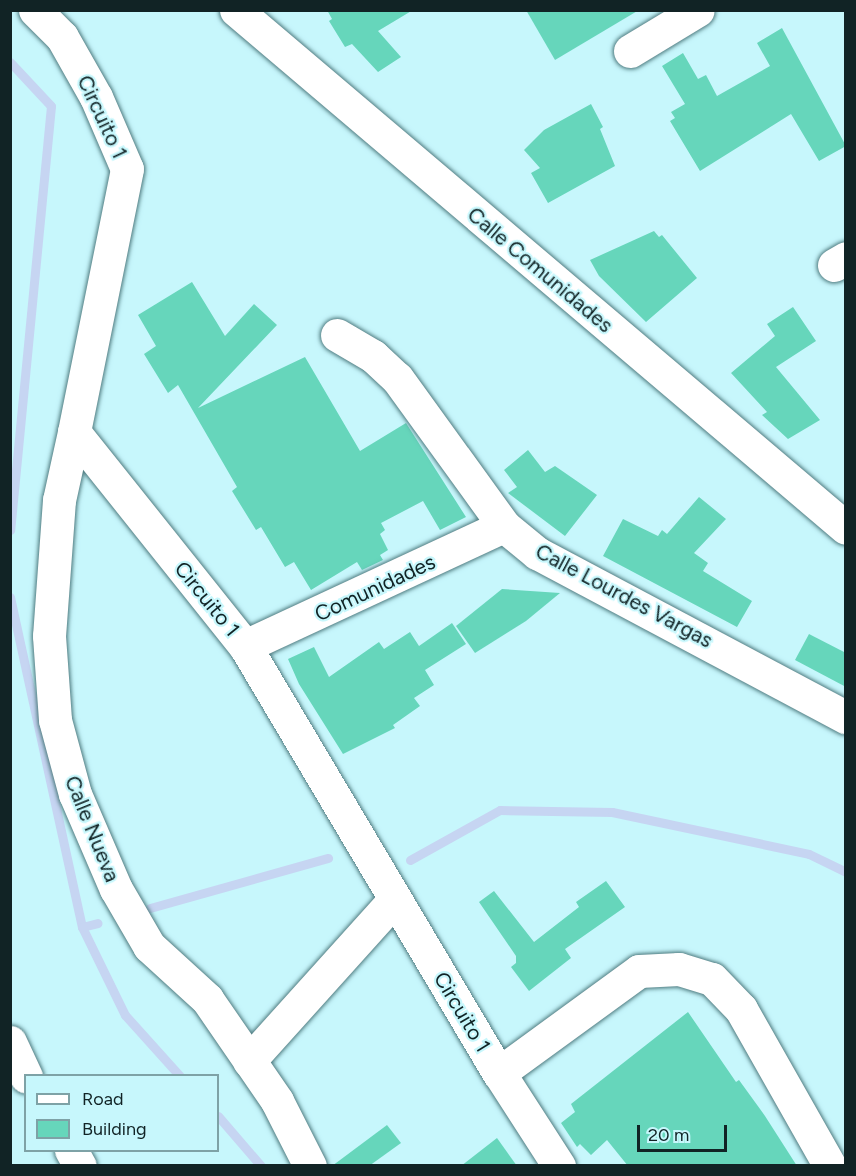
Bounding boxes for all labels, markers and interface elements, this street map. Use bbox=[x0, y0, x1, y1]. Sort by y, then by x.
street label: Circuito 1 bbox=[72, 71, 132, 163]
street label: Calle Comunidades bbox=[462, 202, 618, 338]
street label: Calle Lourdes Vargas bbox=[531, 539, 717, 653]
street label: Comunidades bbox=[311, 549, 439, 627]
street label: Circuito 1 bbox=[169, 556, 245, 642]
street label: Calle Nueva bbox=[59, 772, 125, 886]
street label: Circuito 1 bbox=[428, 967, 496, 1057]
legend bbox=[24, 1074, 219, 1152]
text: Road bbox=[82, 1088, 123, 1110]
scale bar bbox=[640, 1113, 730, 1151]
text: Building bbox=[82, 1118, 147, 1140]
text: 20 m bbox=[648, 1124, 689, 1146]

